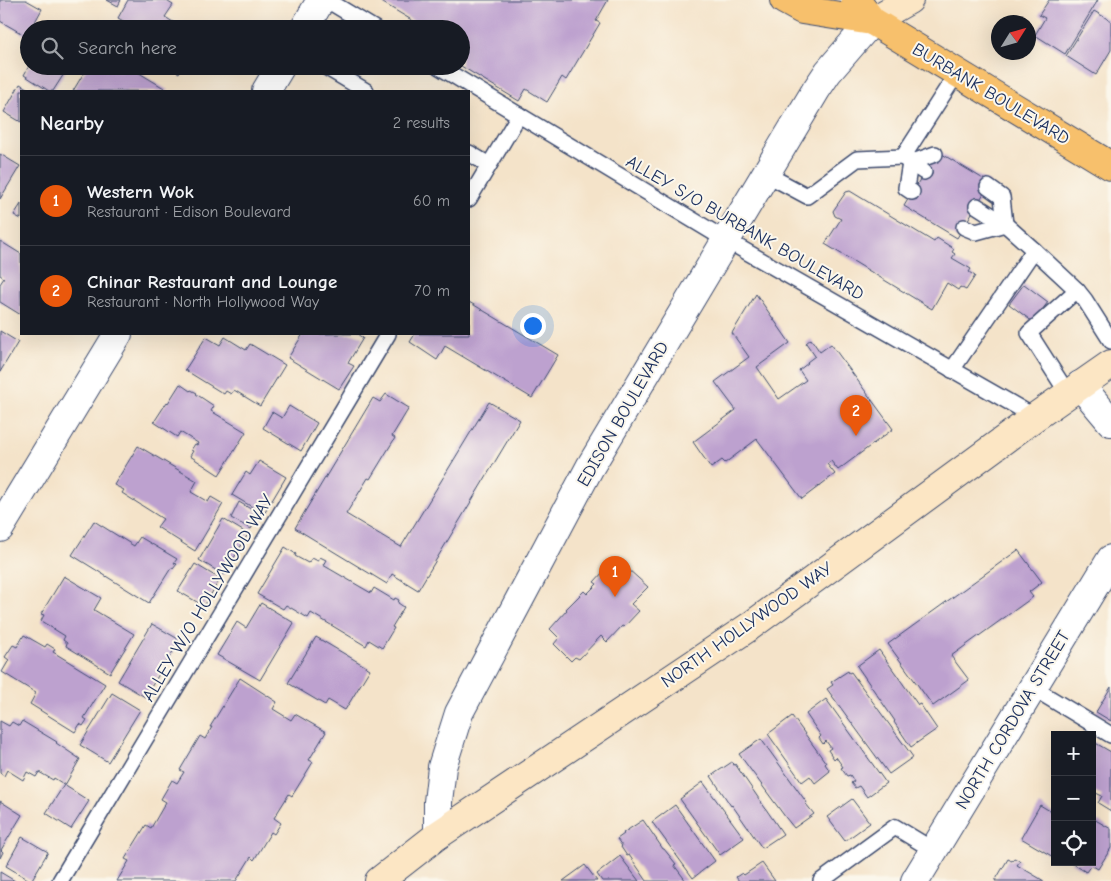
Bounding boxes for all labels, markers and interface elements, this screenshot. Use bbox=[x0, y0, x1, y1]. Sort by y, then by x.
north arrow bbox=[991, 15, 1036, 60]
search box bbox=[20, 20, 470, 75]
icon: search bbox=[38, 34, 66, 62]
text: Search here bbox=[78, 37, 177, 59]
street label: BURBANK BOULEVARD bbox=[908, 39, 1074, 149]
text: Nearby bbox=[40, 111, 104, 135]
text: 2 results bbox=[393, 114, 450, 132]
street label: ALLEY S/O BURBANK BOULEVARD bbox=[622, 151, 868, 305]
text: Western Wok bbox=[87, 181, 194, 203]
text: 1 bbox=[53, 192, 59, 210]
text: 60 m bbox=[413, 192, 450, 210]
text: Restaurant · Edison Boulevard bbox=[87, 203, 291, 221]
text: Chinar Restaurant and Lounge bbox=[87, 271, 337, 293]
text: 2 bbox=[52, 282, 60, 300]
text: 70 m bbox=[414, 282, 450, 300]
text: Restaurant · North Hollywood Way bbox=[87, 293, 319, 311]
your location bbox=[520, 313, 546, 339]
street label: EDISON BOULEVARD bbox=[573, 338, 673, 490]
pin: 2 bbox=[840, 395, 872, 436]
street label: ALLEY W/O HOLLYWOOD WAY bbox=[138, 490, 278, 705]
pin: 1 bbox=[599, 556, 631, 597]
street label: NORTH HOLLYWOOD WAY bbox=[657, 558, 837, 692]
street label: NORTH CORDOVA STREET bbox=[951, 626, 1075, 813]
map controls bbox=[1051, 731, 1096, 866]
button: + bbox=[1051, 731, 1096, 776]
button: − bbox=[1051, 776, 1096, 821]
button: locate bbox=[1051, 821, 1096, 866]

